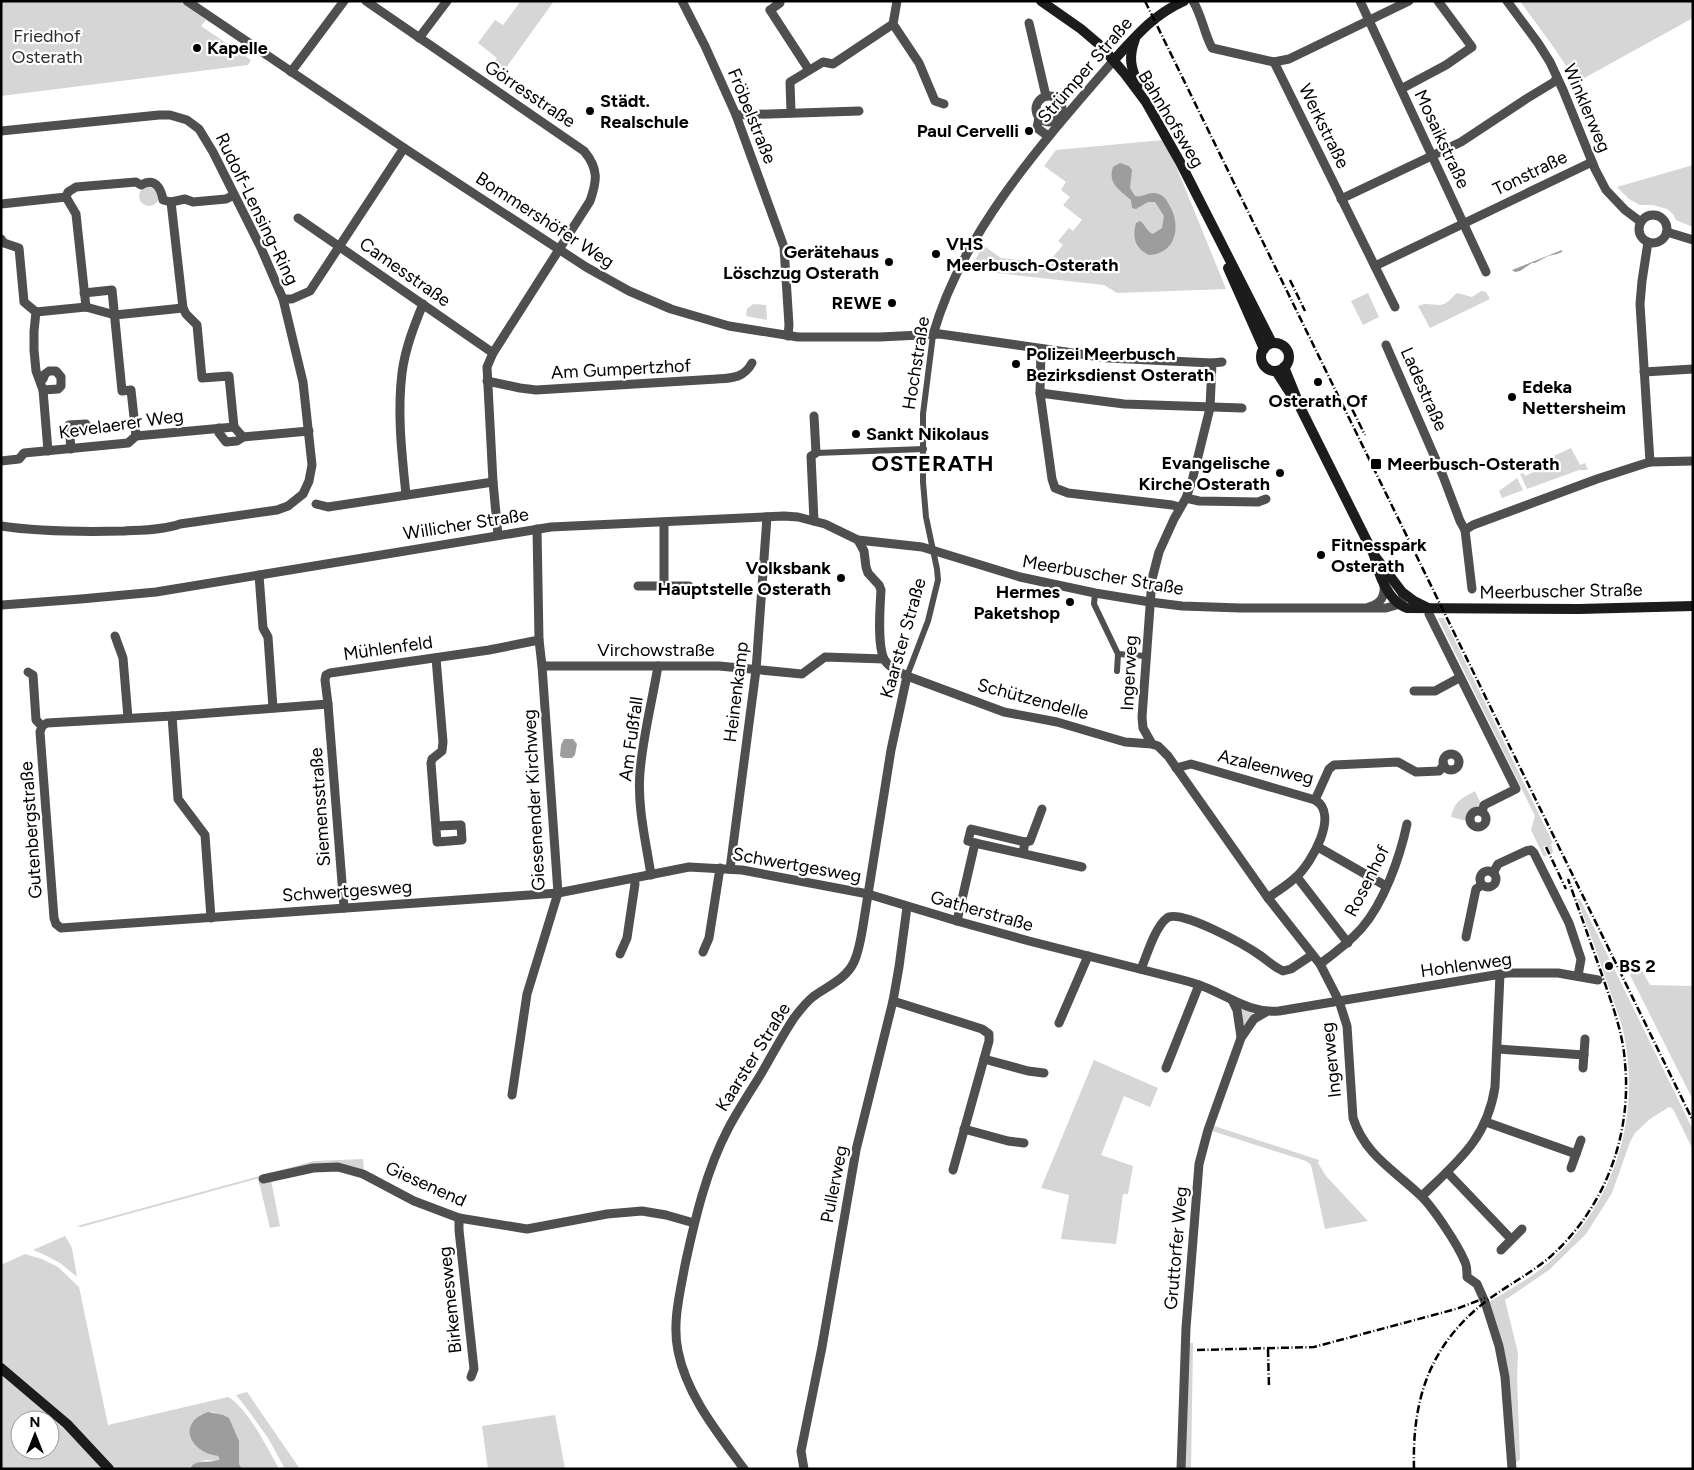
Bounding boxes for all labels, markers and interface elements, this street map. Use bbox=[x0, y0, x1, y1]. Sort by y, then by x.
street label: Strümper Straße bbox=[1033, 12, 1137, 128]
park label: Friedhof Osterath bbox=[11, 25, 83, 68]
place label: Kapelle bbox=[207, 37, 268, 59]
marker: Kapelle bbox=[191, 42, 203, 54]
street label: Görresstraße bbox=[480, 56, 580, 133]
street label: Winklerweg bbox=[1558, 60, 1616, 156]
street label: Fröbelstraße bbox=[723, 65, 781, 167]
street label: Bahnhofsweg bbox=[1133, 66, 1209, 172]
street label: Werkstraße bbox=[1294, 80, 1354, 172]
street label: Mosaikstraße bbox=[1410, 86, 1475, 192]
place label: Städt. Realschule bbox=[600, 90, 689, 133]
marker: Städt. Realschule bbox=[584, 105, 596, 117]
place label: Paul Cervelli bbox=[917, 120, 1019, 142]
marker: Paul Cervelli bbox=[1023, 125, 1035, 137]
street label: Rudolf-Lensing-Ring bbox=[211, 129, 303, 289]
street label: Tonstraße bbox=[1489, 146, 1571, 200]
street label: Bommershöfer Weg bbox=[472, 167, 618, 273]
street label: Camesstraße bbox=[355, 233, 455, 312]
place label: VHS Meerbusch-Osterath bbox=[946, 233, 1118, 276]
place label: Gerätehaus Löschzug Osterath bbox=[723, 241, 880, 284]
marker: VHS Meerbusch-Osterath bbox=[930, 248, 942, 260]
marker: Gerätehaus Löschzug Osterath bbox=[883, 256, 895, 268]
place label: REWE bbox=[831, 292, 882, 314]
marker: REWE bbox=[886, 297, 898, 309]
street label: Hochstraße bbox=[898, 315, 934, 411]
place label: Polizei Meerbusch Bezirksdienst Osterath bbox=[1026, 343, 1214, 386]
street label: Ladestraße bbox=[1396, 344, 1452, 434]
street label: Am Gumpertzhof bbox=[550, 354, 692, 384]
marker: Polizei Meerbusch Bezirksdienst Osterath bbox=[1010, 358, 1022, 370]
marker: Osterath Of bbox=[1312, 376, 1324, 388]
place label: Edeka Nettersheim bbox=[1522, 376, 1626, 419]
place label: Osterath Of bbox=[1268, 390, 1368, 412]
marker: Edeka Nettersheim bbox=[1506, 391, 1518, 403]
street label: Kevelaerer Weg bbox=[57, 404, 185, 444]
place label: Sankt Nikolaus bbox=[866, 423, 989, 445]
marker: Sankt Nikolaus bbox=[850, 428, 862, 440]
district label: OSTERATH bbox=[872, 450, 994, 477]
place label: Evangelische Kirche Osterath bbox=[1139, 452, 1270, 495]
place label: Meerbusch-Osterath bbox=[1387, 453, 1559, 475]
marker: Meerbusch-Osterath bbox=[1369, 457, 1383, 471]
marker: Evangelische Kirche Osterath bbox=[1274, 467, 1286, 479]
street label: Willicher Straße bbox=[402, 503, 531, 545]
place label: Fitnesspark Osterath bbox=[1331, 534, 1427, 577]
marker: Fitnesspark Osterath bbox=[1315, 549, 1327, 561]
street label: Meerbuscher Straße bbox=[1021, 550, 1185, 600]
place label: Volksbank Hauptstelle Osterath bbox=[658, 557, 831, 600]
marker: Volksbank Hauptstelle Osterath bbox=[835, 572, 847, 584]
street label: Kaarster Straße bbox=[875, 575, 931, 701]
street label: Meerbuscher Straße bbox=[1479, 579, 1643, 603]
place label: Hermes Paketshop bbox=[973, 581, 1061, 624]
marker: Hermes Paketshop bbox=[1064, 596, 1076, 608]
street label: Mühlenfeld bbox=[342, 631, 434, 665]
street label: Ingerweg bbox=[1116, 635, 1142, 711]
street label: Virchowstraße bbox=[597, 639, 715, 661]
street label: Heinenkamp bbox=[719, 640, 753, 744]
street label: Schützendelle bbox=[975, 674, 1091, 724]
street label: Am Fußfall bbox=[614, 695, 648, 783]
street label: Giesenender Kirchweg bbox=[518, 709, 550, 891]
street label: Azaleenweg bbox=[1216, 744, 1316, 790]
street label: Siemensstraße bbox=[305, 747, 335, 867]
street label: Gutenbergstraße bbox=[15, 760, 47, 900]
street label: Rosenhof bbox=[1340, 841, 1394, 920]
street label: Schwertgesweg bbox=[731, 843, 863, 887]
street label: Schwertgesweg bbox=[281, 875, 413, 907]
street label: Gatherstraße bbox=[928, 886, 1036, 936]
street label: Hohlenweg bbox=[1419, 948, 1513, 982]
place label: BS 2 bbox=[1619, 955, 1656, 977]
marker: BS 2 bbox=[1603, 960, 1615, 972]
street label: Kaarster Straße bbox=[711, 999, 795, 1115]
street label: Ingerweg bbox=[1316, 1021, 1346, 1099]
street label: Pullerweg bbox=[816, 1143, 852, 1225]
street label: Giesenend bbox=[382, 1156, 470, 1212]
street label: Gruttorfer Weg bbox=[1160, 1185, 1192, 1311]
street label: Birkemesweg bbox=[433, 1245, 467, 1355]
north arrow bbox=[10, 1410, 60, 1460]
text: N bbox=[30, 1414, 40, 1431]

